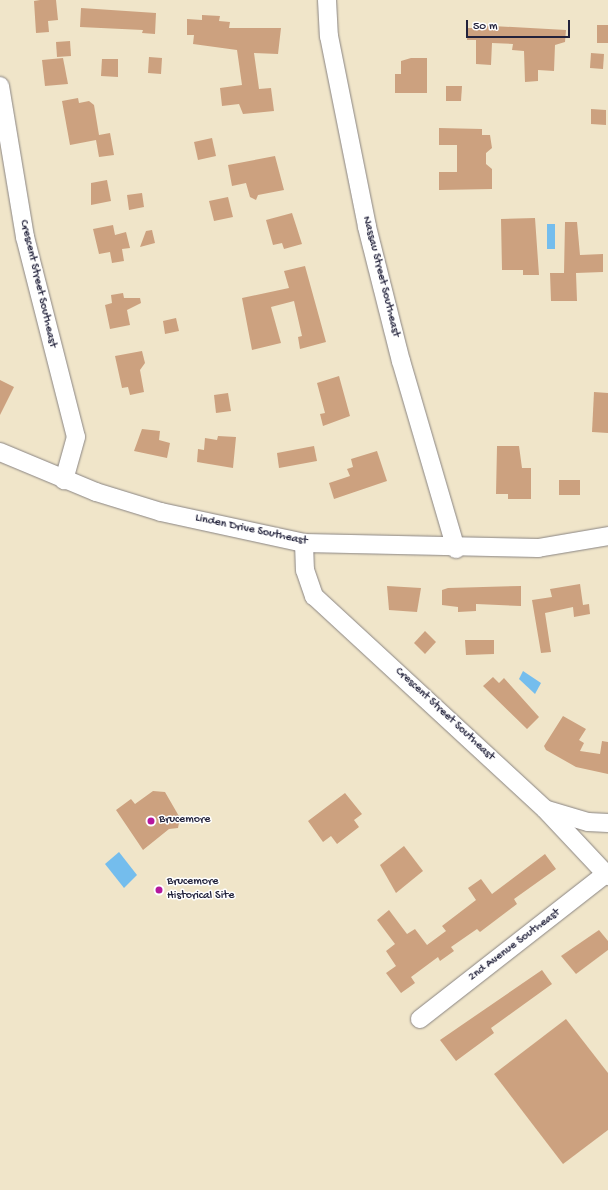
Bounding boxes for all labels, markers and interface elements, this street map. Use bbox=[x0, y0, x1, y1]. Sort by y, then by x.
scale bar bbox=[468, 12, 572, 38]
text: 50 m bbox=[473, 20, 498, 34]
street label: Nassau Street Southeast bbox=[358, 215, 402, 339]
street label: Crescent Street Southeast bbox=[15, 219, 59, 349]
street label: Linden Drive Southeast bbox=[194, 512, 308, 550]
street label: Crescent Street Southeast bbox=[391, 665, 497, 765]
place label: Brucemore bbox=[159, 814, 210, 828]
marker: Brucemore bbox=[146, 816, 156, 826]
place label: Brucemore Historical Site bbox=[167, 876, 234, 904]
marker: Brucemore Historical Site bbox=[154, 885, 164, 895]
street label: 2nd Avenue Southeast bbox=[466, 907, 564, 985]

